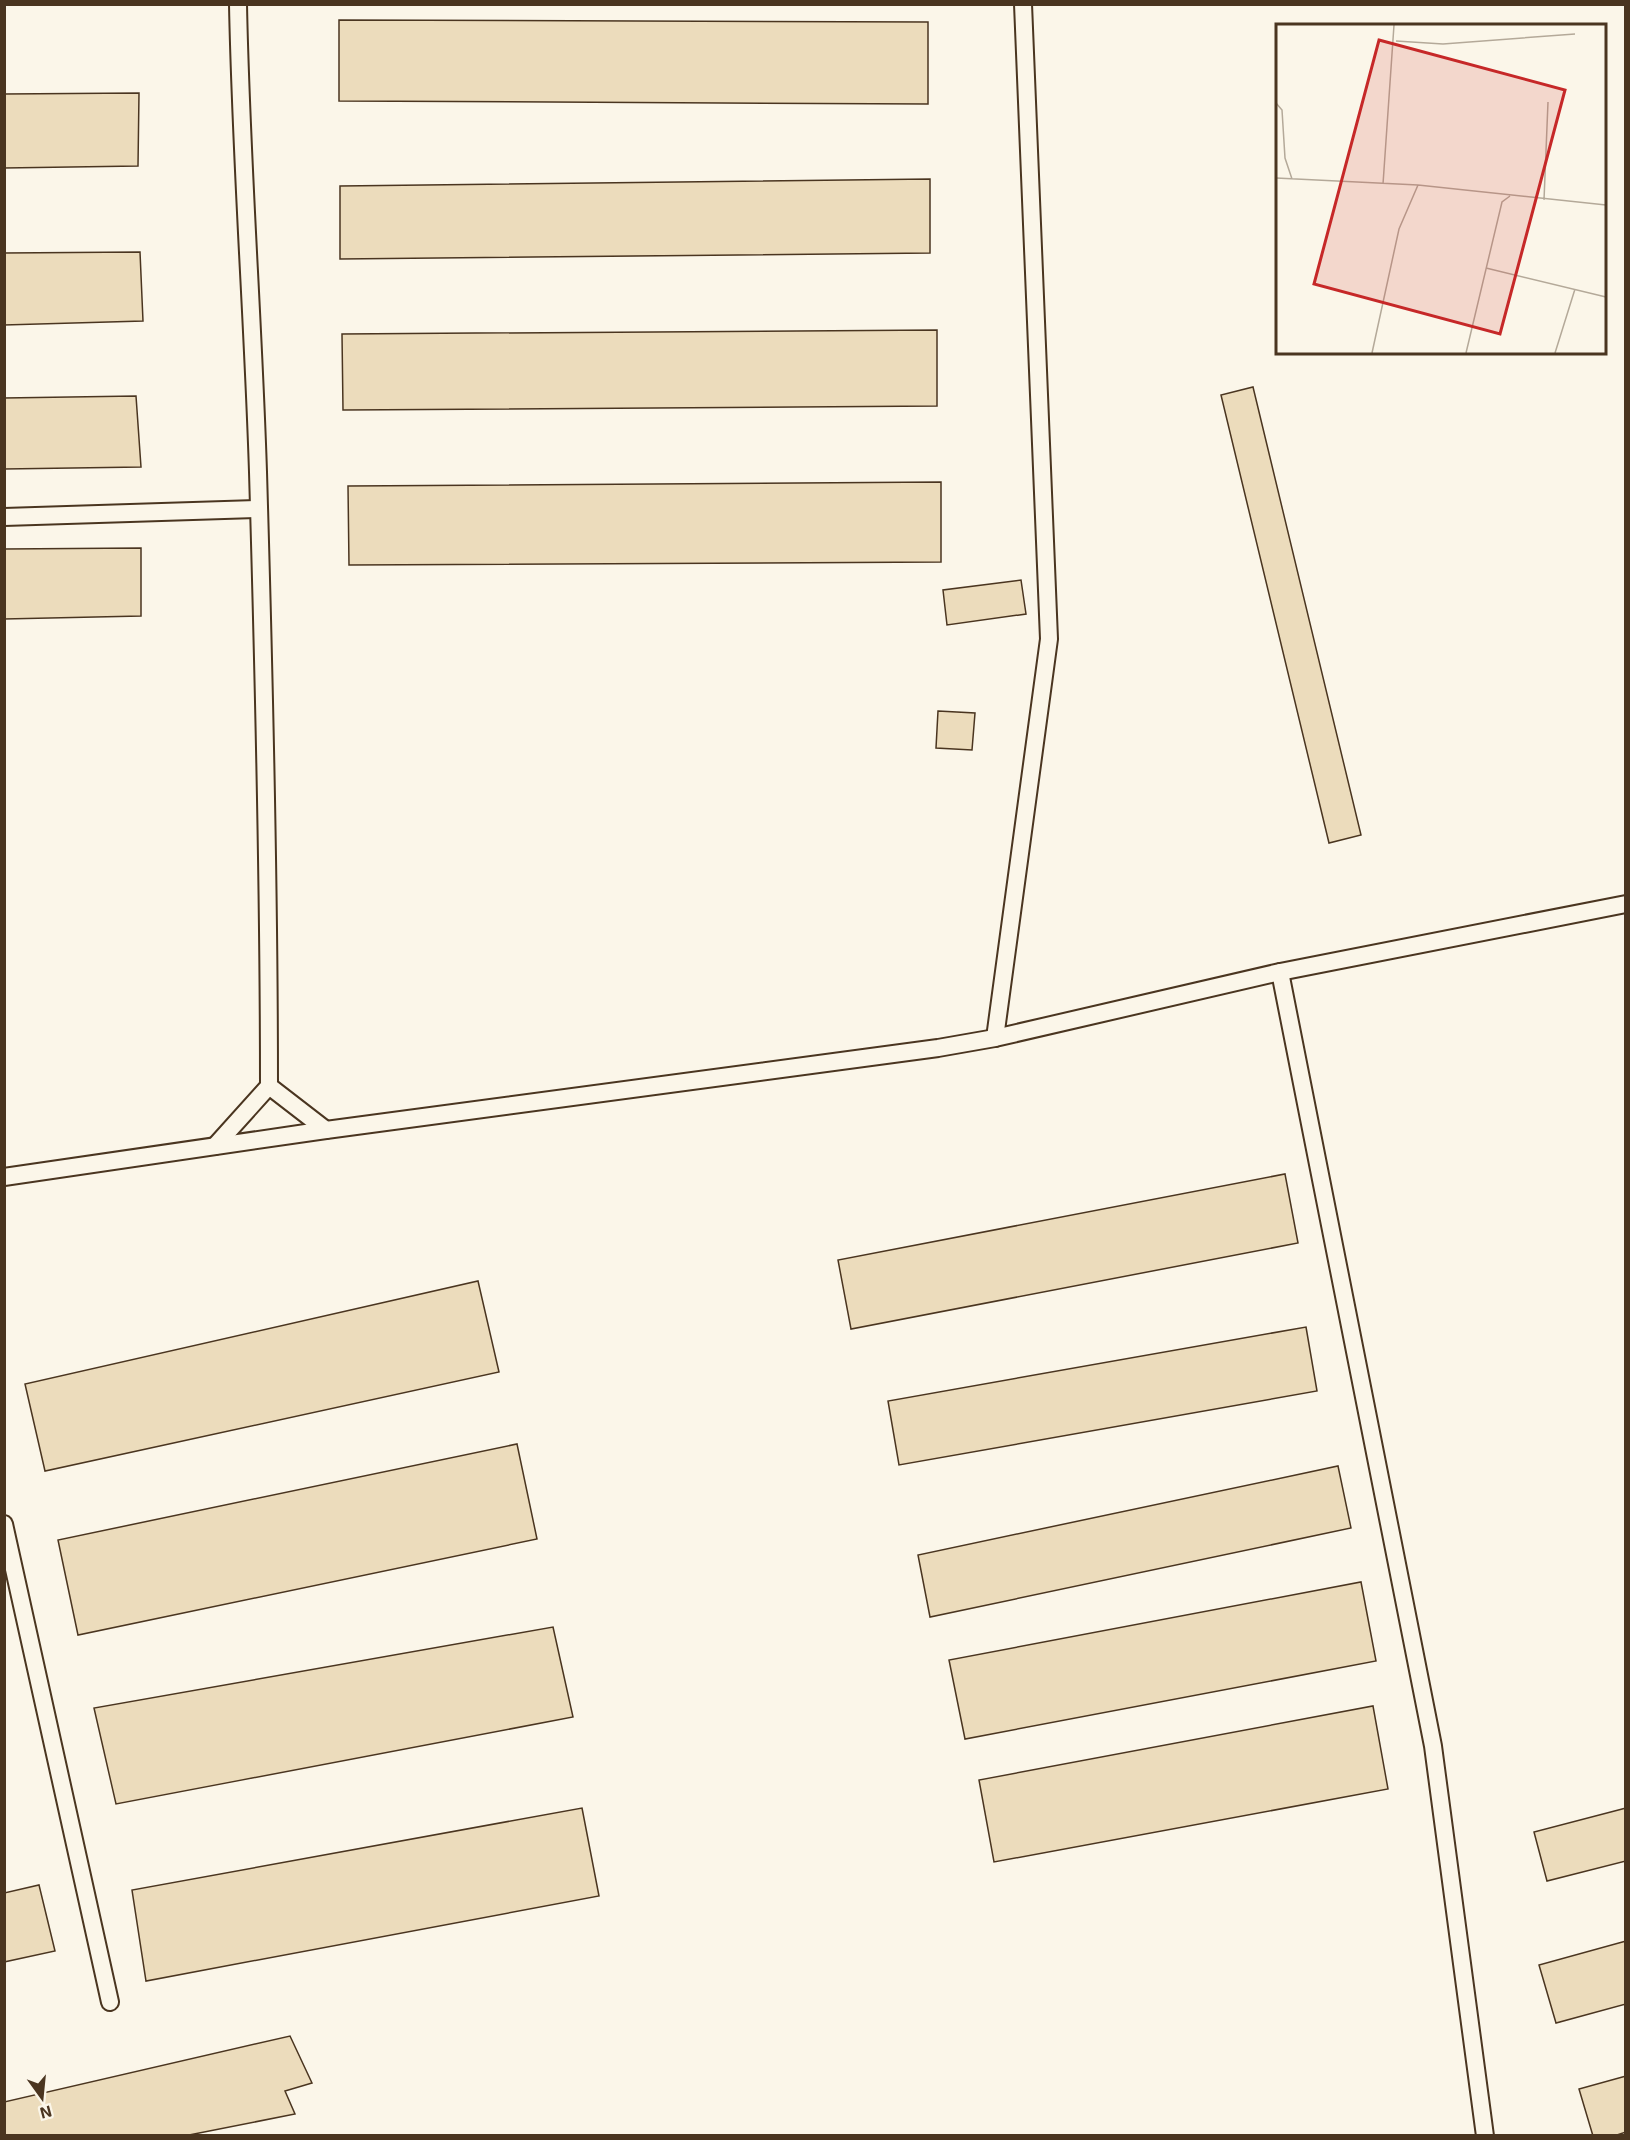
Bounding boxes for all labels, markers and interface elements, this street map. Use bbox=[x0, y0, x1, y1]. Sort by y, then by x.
inset map bbox=[1276, 24, 1606, 354]
north arrow bbox=[12, 2068, 72, 2128]
text: N bbox=[38, 2102, 54, 2124]

